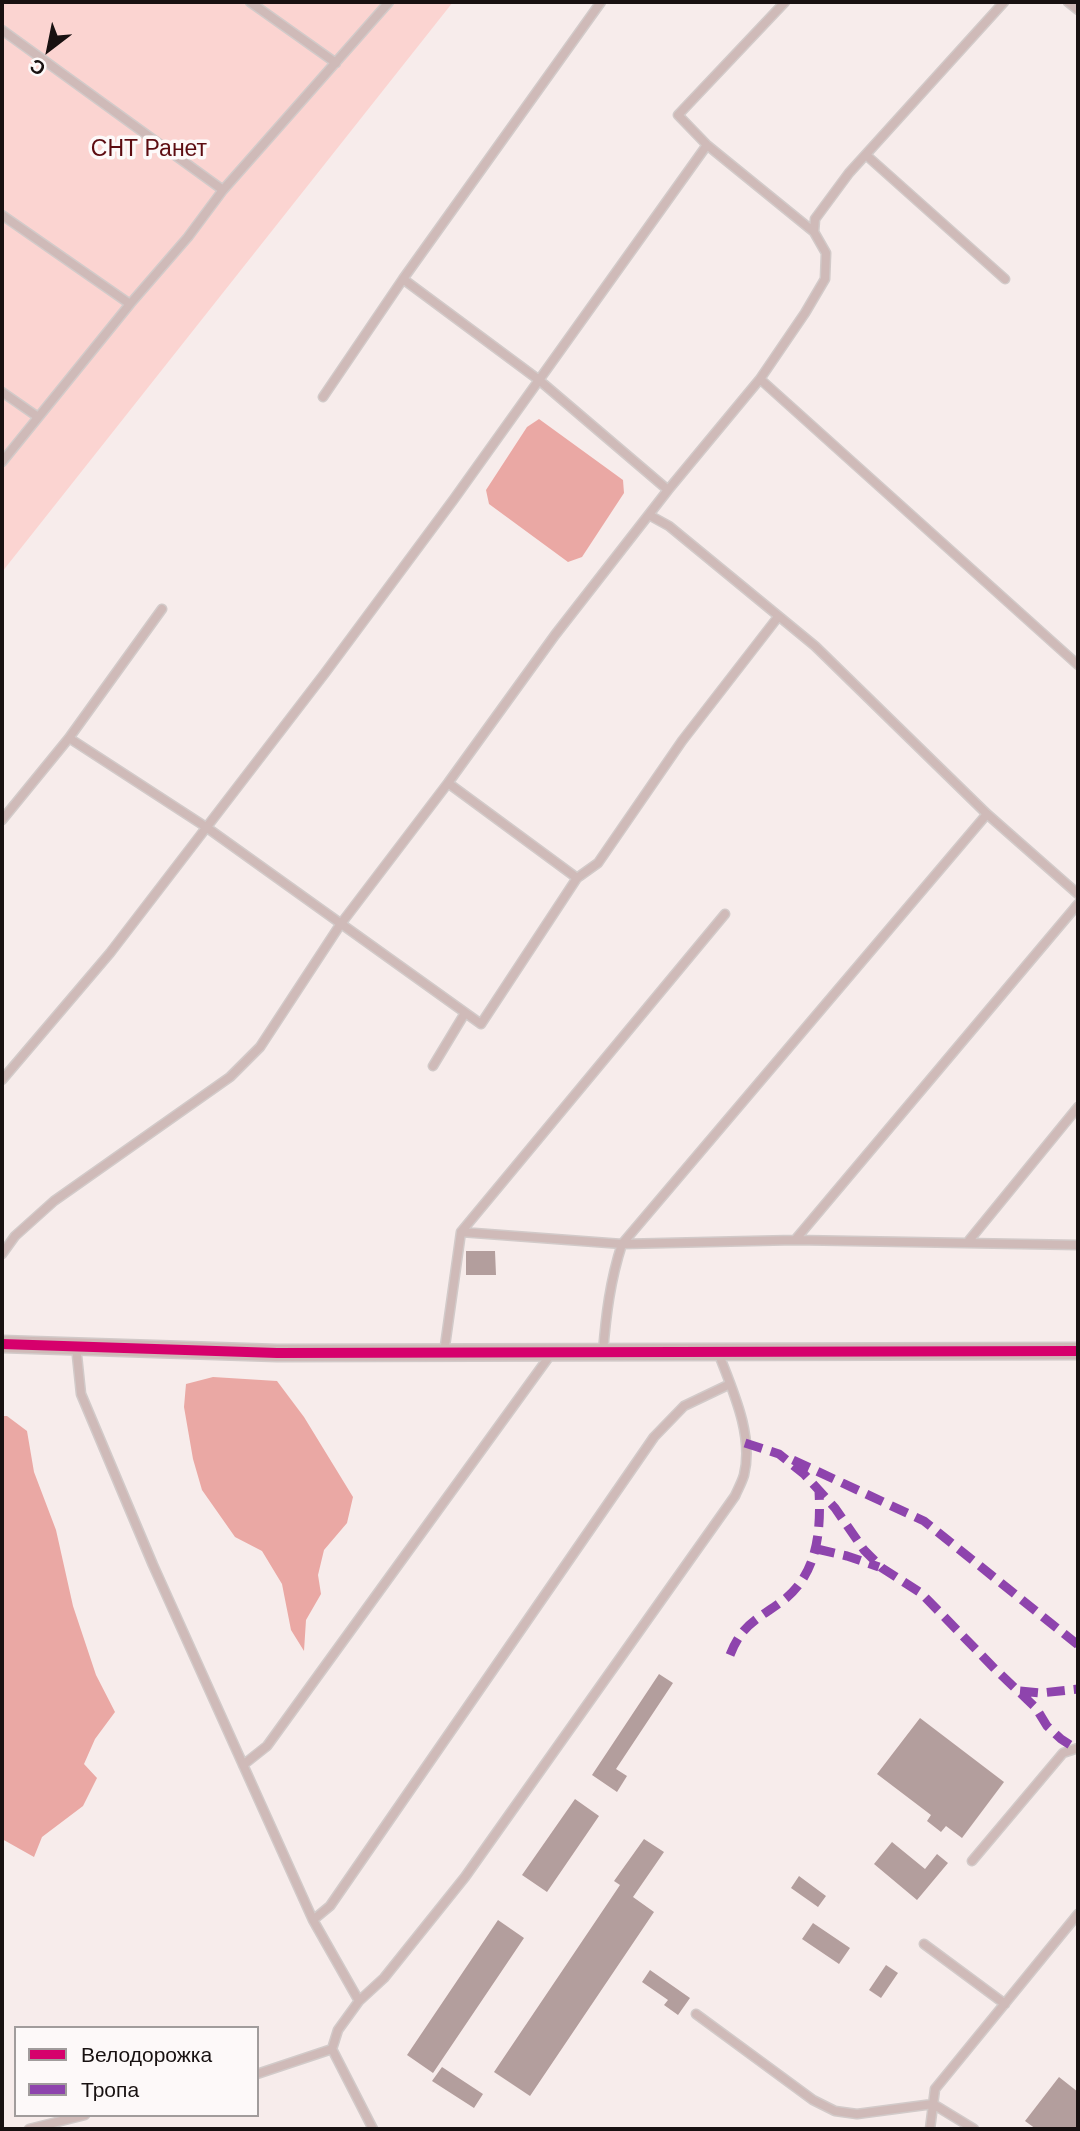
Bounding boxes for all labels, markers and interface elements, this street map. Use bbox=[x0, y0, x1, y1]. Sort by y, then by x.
north arrow bbox=[14, 14, 84, 84]
text: С bbox=[26, 55, 49, 80]
park label: СНТ Ранет bbox=[91, 136, 207, 164]
legend bbox=[14, 2026, 259, 2117]
text: Велодорожка bbox=[81, 2043, 212, 2066]
text: Тропа bbox=[81, 2078, 139, 2101]

